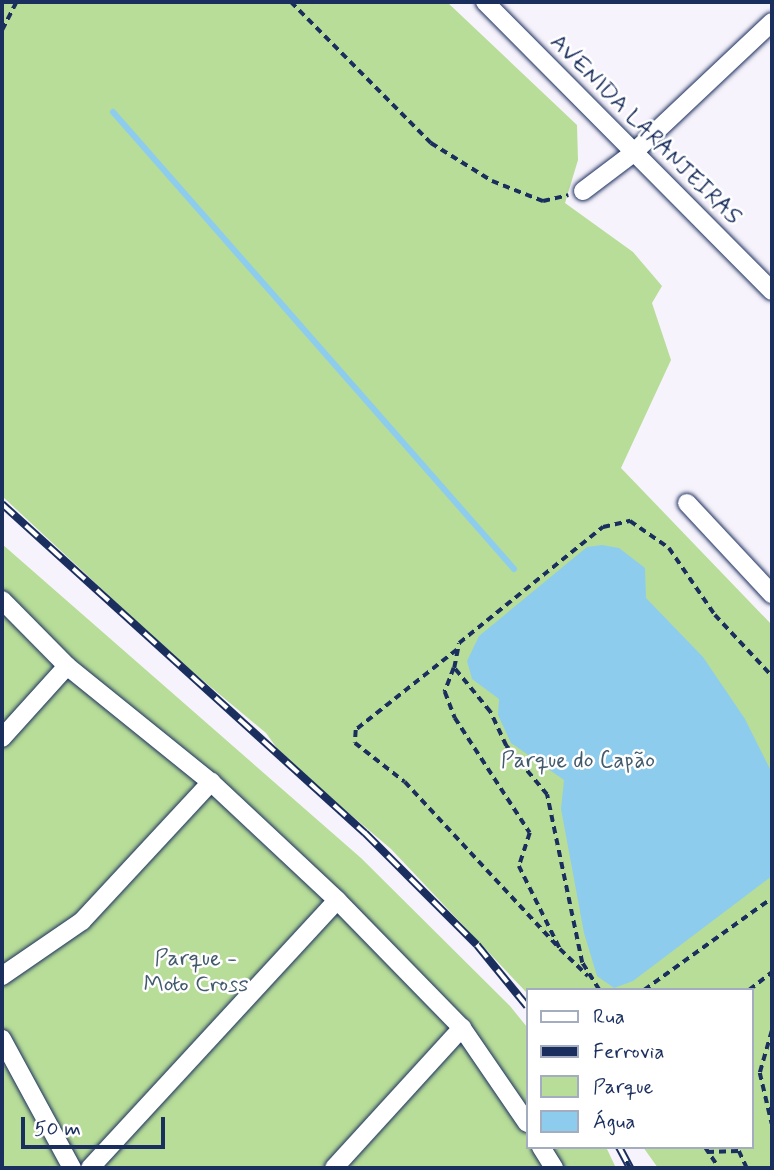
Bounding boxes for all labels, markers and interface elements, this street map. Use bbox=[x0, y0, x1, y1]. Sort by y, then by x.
street label: AVENIDA LARANJEIRAS bbox=[544, 29, 746, 231]
park label: Parque do Capão bbox=[499, 747, 657, 775]
park label: Parque - Moto Cross bbox=[143, 945, 249, 999]
legend bbox=[526, 988, 753, 1149]
text: Rua bbox=[593, 1003, 625, 1031]
text: Ferrovia bbox=[593, 1038, 664, 1066]
text: Parque bbox=[593, 1073, 653, 1101]
scale bar bbox=[24, 1104, 168, 1148]
text: Água bbox=[593, 1108, 635, 1136]
text: 50 m bbox=[34, 1115, 81, 1143]

